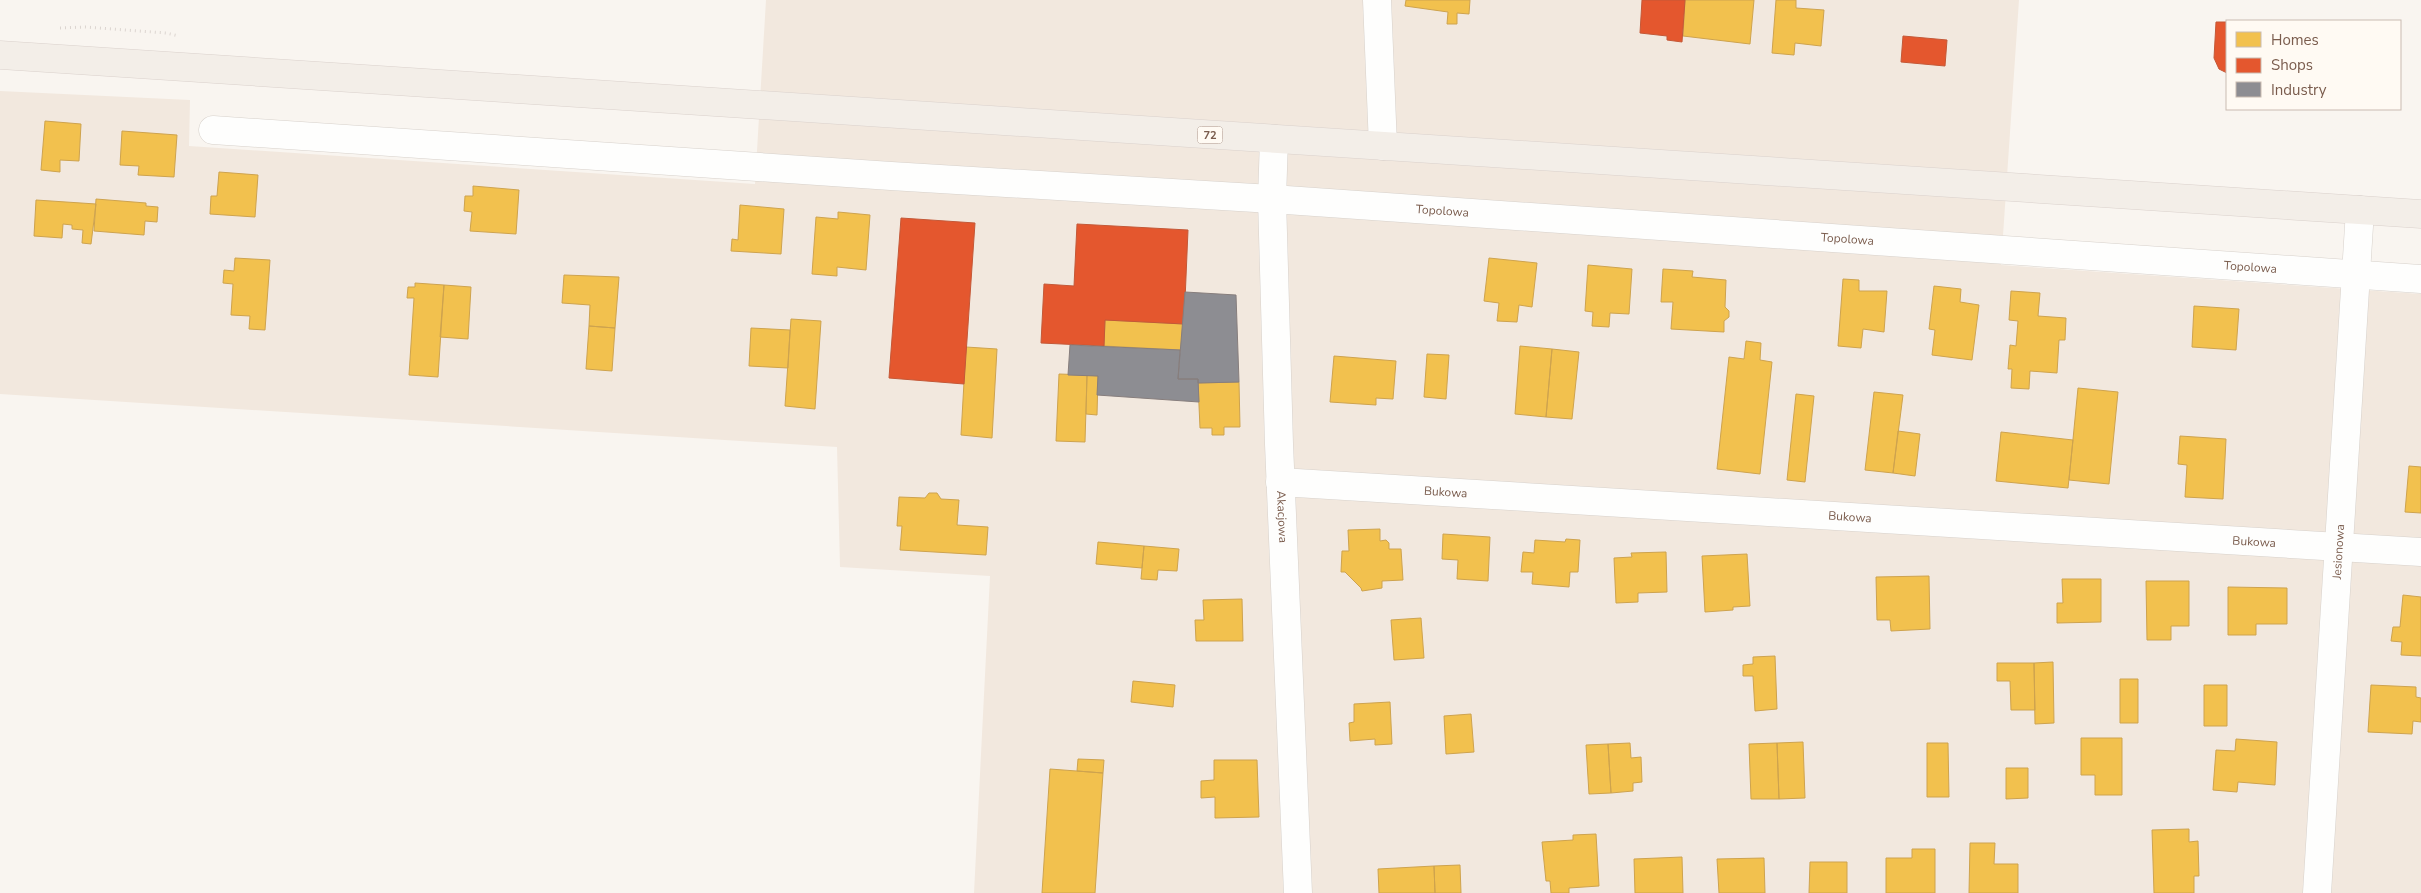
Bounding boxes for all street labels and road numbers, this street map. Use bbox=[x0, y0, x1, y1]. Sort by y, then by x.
road number: 72 bbox=[1198, 126, 1222, 144]
street label: Topolowa bbox=[1415, 201, 1469, 221]
street label: Topolowa bbox=[1820, 229, 1874, 249]
street label: Topolowa bbox=[2223, 257, 2277, 277]
street label: Bukowa bbox=[1423, 483, 1468, 501]
street label: Akacjowa bbox=[1273, 490, 1291, 543]
street label: Bukowa bbox=[1828, 508, 1872, 526]
street label: Jesionowa bbox=[2329, 524, 2348, 581]
street label: Bukowa bbox=[2232, 532, 2276, 551]

